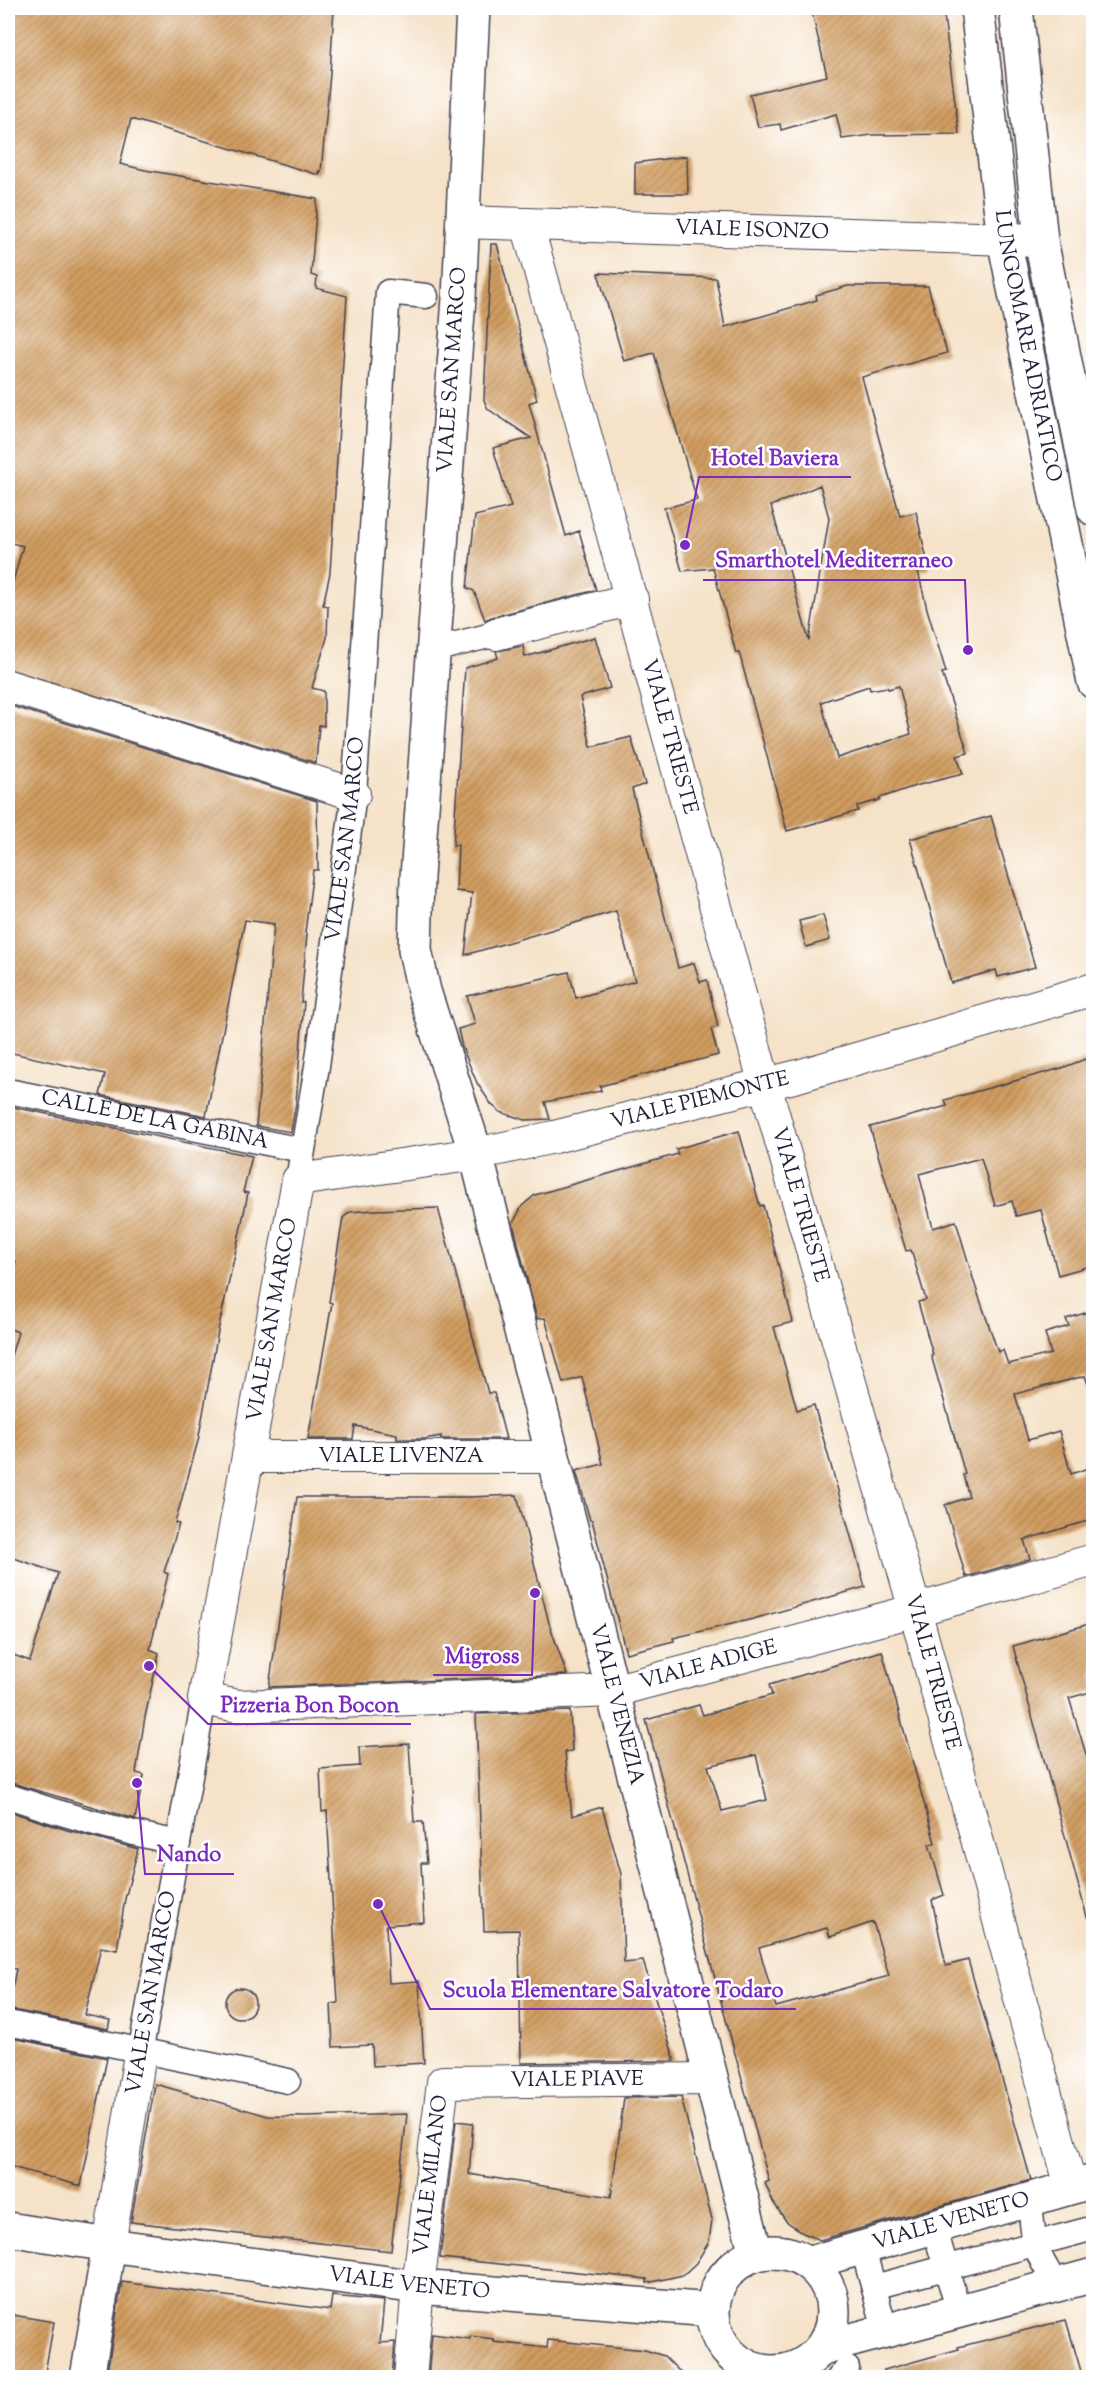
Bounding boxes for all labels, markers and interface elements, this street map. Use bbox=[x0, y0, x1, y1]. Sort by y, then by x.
street label: LUNGOMARE ADRIATICO bbox=[986, 208, 1068, 485]
street label: VIALE ISONZO bbox=[674, 214, 829, 248]
street label: VIALE SAN MARCO bbox=[431, 266, 475, 474]
callout: Hotel Baviera bbox=[699, 437, 851, 477]
text: Hotel Baviera bbox=[711, 444, 840, 476]
callout: Smarthotel Mediterraneo bbox=[703, 540, 965, 580]
text: Smarthotel Mediterraneo bbox=[715, 546, 953, 578]
street label: VIALE TRIESTE bbox=[633, 656, 705, 818]
street label: VIALE SAN MARCO bbox=[319, 736, 373, 944]
street label: VIALE PIEMONTE bbox=[608, 1064, 793, 1138]
street label: CALLE DE LA GABINA bbox=[39, 1083, 272, 1158]
street label: VIALE TRIESTE bbox=[763, 1124, 836, 1286]
street label: VIALE SAN MARCO bbox=[240, 1216, 306, 1424]
street label: VIALE LIVENZA bbox=[318, 1442, 484, 1472]
street label: VIALE TRIESTE bbox=[896, 1591, 967, 1754]
street label: VIALE VENEZIA bbox=[581, 1621, 651, 1788]
street label: VIALE ADIGE bbox=[636, 1633, 781, 1698]
callout: Migross bbox=[433, 1635, 532, 1675]
text: Migross bbox=[445, 1642, 520, 1674]
callout: Pizzeria Bon Bocon bbox=[208, 1684, 411, 1724]
text: Pizzeria Bon Bocon bbox=[220, 1691, 400, 1723]
callout: Nando bbox=[145, 1834, 234, 1874]
text: Nando bbox=[157, 1840, 221, 1872]
street label: VIALE SAN MARCO bbox=[119, 1889, 185, 2097]
callout: Scuola Elementare Salvatore Todaro bbox=[430, 1969, 796, 2009]
text: Scuola Elementare Salvatore Todaro bbox=[442, 1976, 784, 2008]
street label: VIALE PIAVE bbox=[510, 2065, 644, 2096]
street label: VIALE MILANO bbox=[407, 2093, 456, 2257]
street label: VIALE VENETO bbox=[869, 2185, 1033, 2259]
street label: VIALE VENETO bbox=[326, 2260, 491, 2308]

